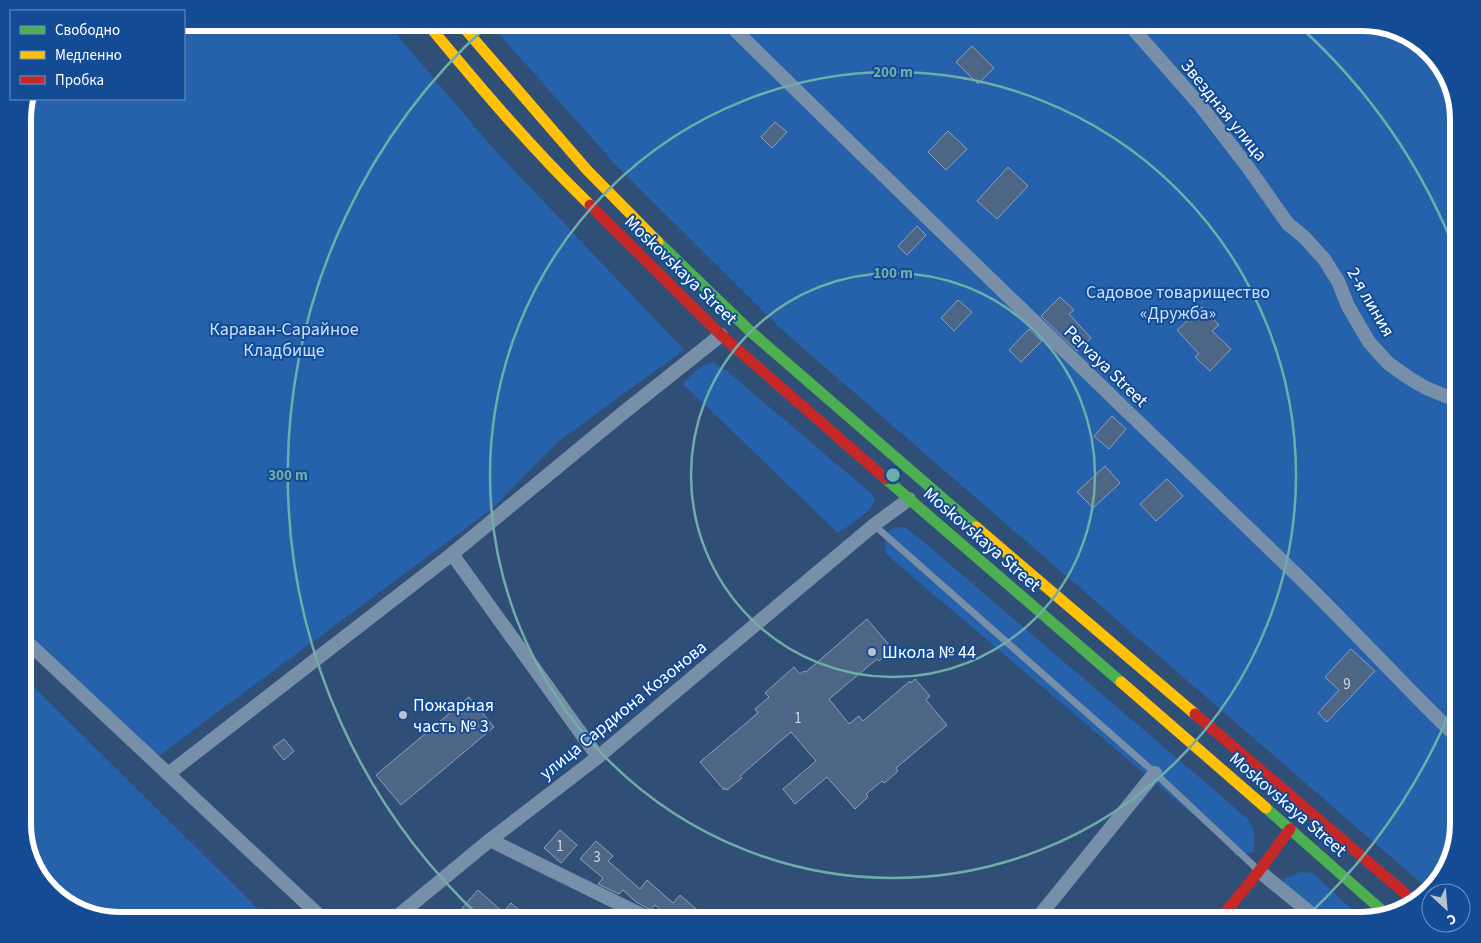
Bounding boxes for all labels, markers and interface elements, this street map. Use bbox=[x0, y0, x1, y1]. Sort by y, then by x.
legend bbox=[10, 10, 185, 100]
text: Свободно bbox=[55, 20, 120, 41]
text: Медленно bbox=[55, 45, 122, 66]
street label: Звездная улица bbox=[1175, 54, 1273, 167]
text: 200 m bbox=[873, 62, 913, 83]
text: Пробка bbox=[55, 70, 104, 91]
street label: Moskovskaya Street bbox=[619, 210, 743, 331]
text: 100 m bbox=[873, 263, 913, 284]
street label: 2-я линия bbox=[1341, 263, 1401, 342]
park label: Садовое товарищество «Дружба» bbox=[1086, 280, 1270, 326]
park label: Караван-Сарайное Кладбище bbox=[209, 317, 359, 363]
street label: Pervaya Street bbox=[1058, 320, 1153, 413]
text: 300 m bbox=[268, 465, 308, 486]
centre of rings bbox=[884, 466, 902, 484]
street label: Moskovskaya Street bbox=[918, 481, 1046, 597]
street label: улица Сардиона Козонова bbox=[535, 635, 712, 786]
place label: Школа № 44 bbox=[882, 640, 976, 665]
marker: Школа № 44 bbox=[866, 646, 878, 658]
house number: 9 bbox=[1343, 674, 1351, 695]
place label: Пожарная часть № 3 bbox=[413, 693, 494, 739]
house number: 1 bbox=[794, 708, 802, 729]
marker: Пожарная часть № 3 bbox=[397, 709, 409, 721]
street label: Moskovskaya Street bbox=[1224, 746, 1352, 862]
house number: 1 bbox=[556, 836, 564, 857]
house number: 3 bbox=[593, 847, 601, 868]
north arrow bbox=[1421, 883, 1471, 933]
text: С bbox=[1443, 908, 1459, 930]

